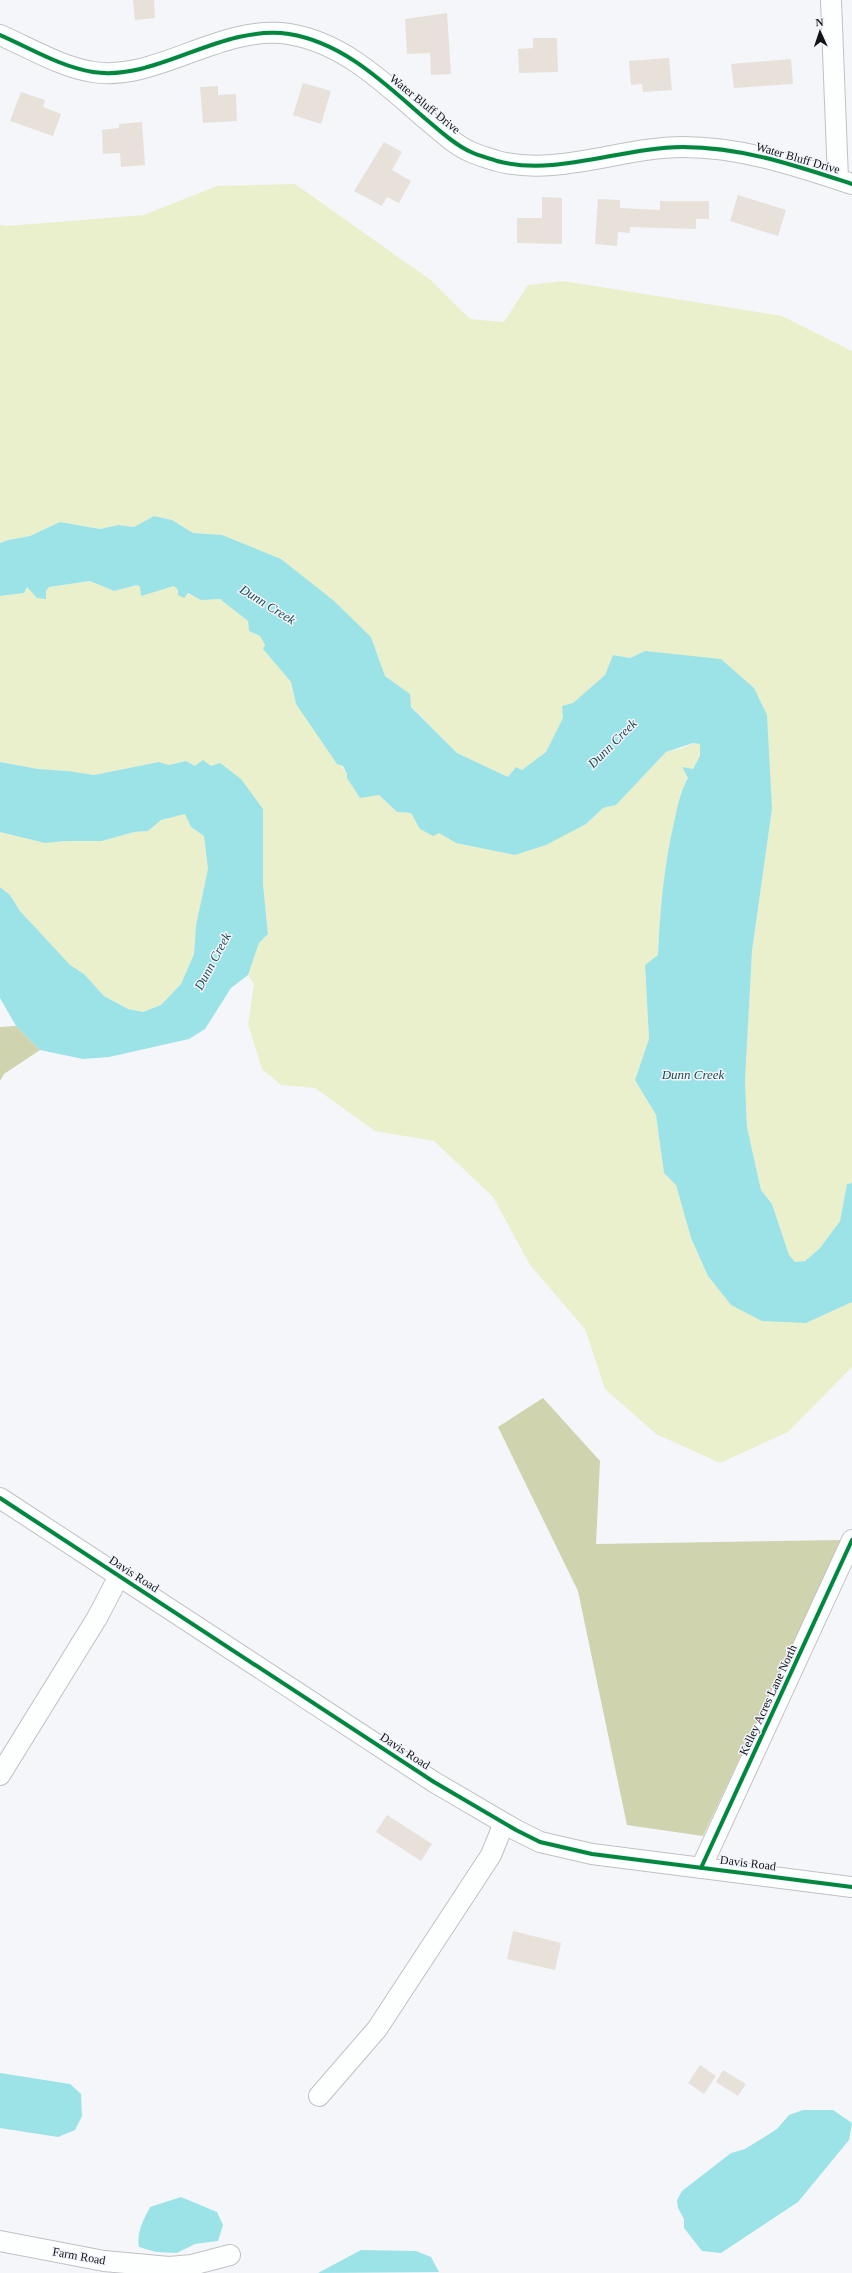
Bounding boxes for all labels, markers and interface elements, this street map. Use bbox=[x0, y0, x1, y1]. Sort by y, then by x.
north arrow bbox=[800, 12, 840, 52]
text: N bbox=[815, 16, 824, 28]
street label: Water Bluff Drive bbox=[387, 71, 463, 137]
street label: Water Bluff Drive bbox=[754, 139, 842, 177]
water label: Dunn Creek bbox=[236, 581, 298, 628]
water label: Dunn Creek bbox=[584, 716, 640, 772]
water label: Dunn Creek bbox=[191, 930, 234, 993]
water label: Dunn Creek bbox=[661, 1067, 725, 1082]
street label: Davis Road bbox=[107, 1553, 161, 1595]
street label: Kelley Acres Lane North bbox=[736, 1643, 800, 1757]
street label: Davis Road bbox=[378, 1730, 432, 1772]
street label: Davis Road bbox=[719, 1853, 777, 1873]
street label: Farm Road bbox=[51, 2244, 107, 2268]

